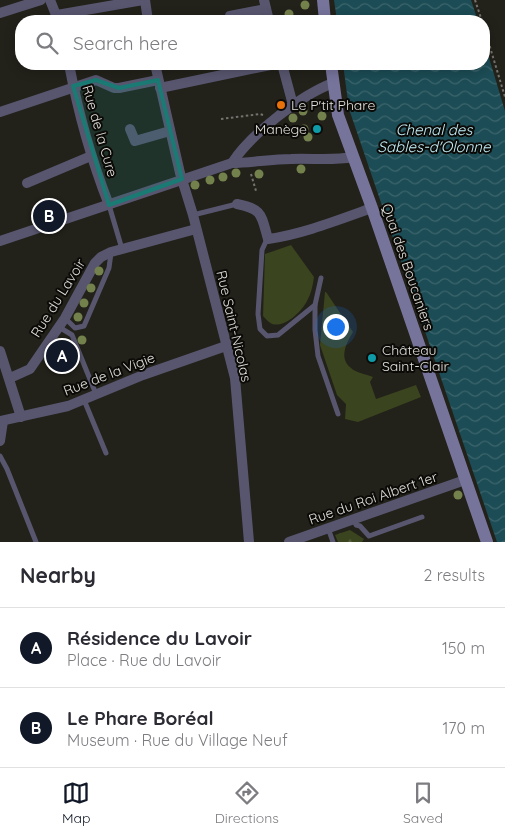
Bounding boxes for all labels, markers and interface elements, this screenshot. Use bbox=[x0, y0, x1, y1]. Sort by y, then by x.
search box bbox=[15, 15, 490, 70]
icon: search bbox=[33, 29, 61, 57]
text: Search here bbox=[73, 31, 178, 55]
street label: Rue de la Cure bbox=[78, 83, 122, 179]
place label: Le P'tit Phare bbox=[291, 96, 375, 114]
marker: Le P'tit Phare bbox=[275, 99, 287, 111]
place label: Manège bbox=[255, 120, 307, 138]
water label: Chenal des Sables-d'Olonne bbox=[378, 120, 491, 156]
marker: Manège bbox=[311, 123, 323, 135]
pin: B bbox=[33, 197, 65, 235]
street label: Quai des Boucaniers bbox=[378, 201, 438, 333]
street label: Rue du Lavoir bbox=[27, 255, 90, 341]
street label: Rue Saint-Nicolas bbox=[212, 269, 256, 383]
your location bbox=[323, 314, 349, 340]
pin: A bbox=[46, 337, 78, 375]
place label: Château Saint-Clair bbox=[382, 341, 449, 375]
street label: Rue de la Vigie bbox=[61, 348, 157, 400]
marker: Château Saint-Clair bbox=[366, 352, 378, 364]
street label: Rue du Roi Albert 1er bbox=[306, 467, 440, 529]
text: Nearby bbox=[20, 562, 96, 588]
text: 2 results bbox=[423, 565, 485, 585]
text: Résidence du Lavoir bbox=[67, 626, 252, 650]
text: A bbox=[31, 638, 41, 658]
text: 150 m bbox=[442, 638, 485, 658]
text: Place · Rue du Lavoir bbox=[67, 650, 221, 670]
text: Le Phare Boréal bbox=[67, 706, 214, 730]
text: B bbox=[31, 718, 41, 738]
text: 170 m bbox=[442, 718, 485, 738]
text: Museum · Rue du Village Neuf bbox=[67, 730, 288, 750]
tab: Map bbox=[62, 779, 91, 827]
tab: Directions bbox=[215, 779, 279, 827]
tab: Saved bbox=[403, 779, 443, 827]

